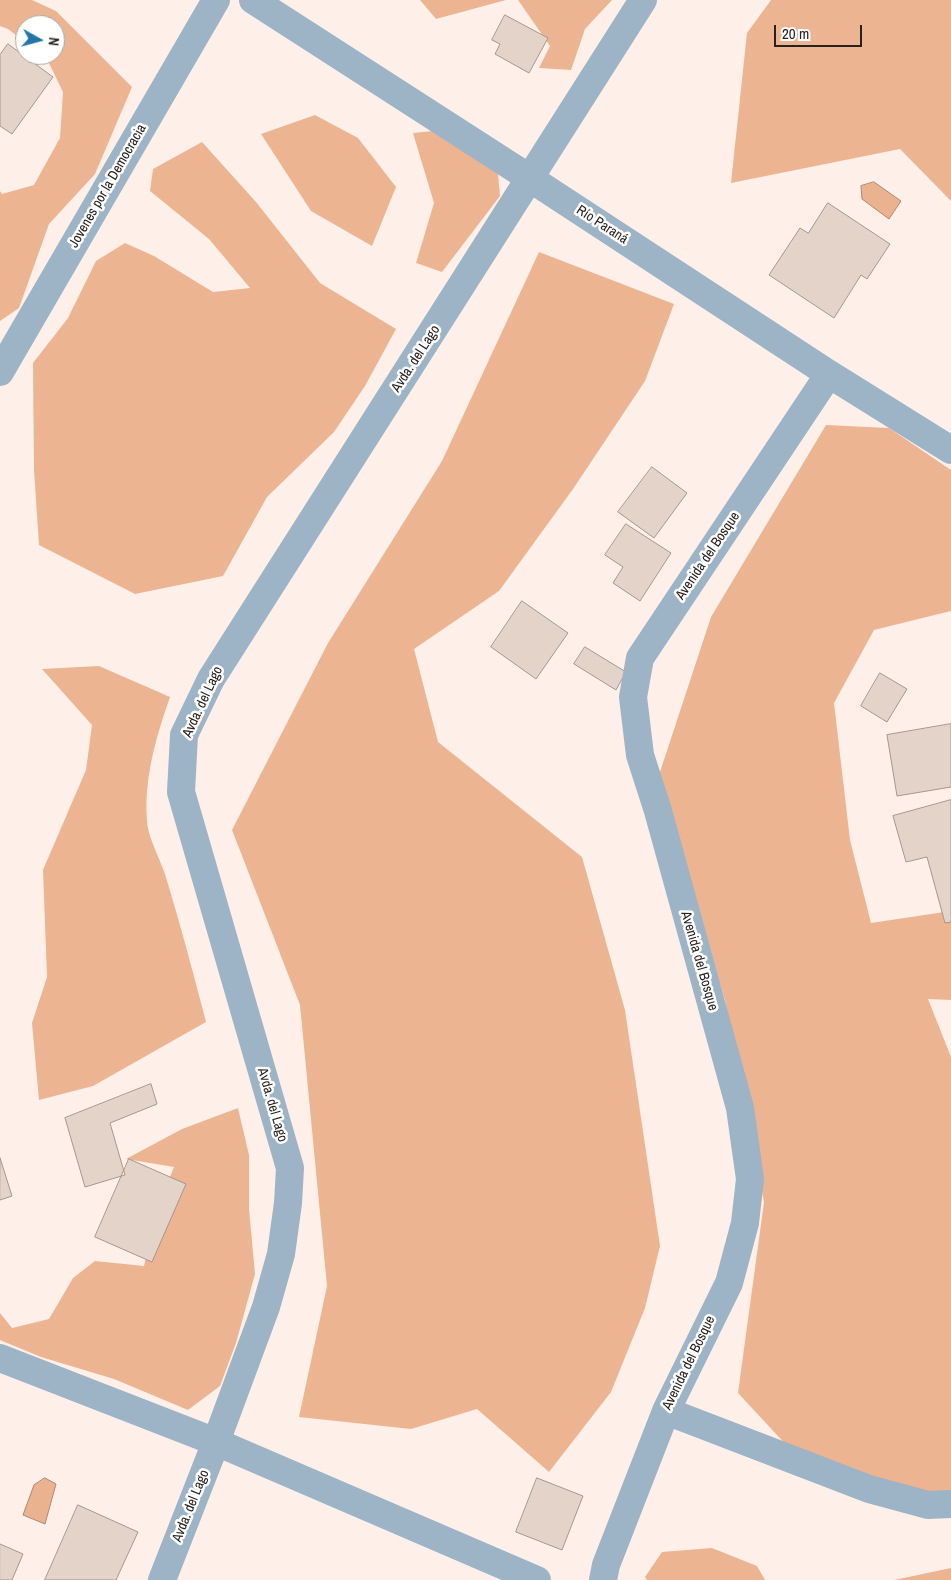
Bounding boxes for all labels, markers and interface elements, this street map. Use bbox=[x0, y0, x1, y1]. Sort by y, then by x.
north arrow bbox=[15, 15, 65, 65]
scale bar bbox=[776, 15, 864, 47]
text: 20 m bbox=[782, 23, 809, 44]
text: N bbox=[44, 36, 63, 47]
street label: Jovenes por la Democracia bbox=[66, 121, 150, 251]
street label: Río Paraná bbox=[573, 202, 631, 248]
street label: Avda. del Lago bbox=[388, 322, 444, 396]
street label: Avenida del Bosque bbox=[672, 509, 744, 603]
street label: Avda. del Lago bbox=[179, 664, 227, 740]
street label: Avenida del Bosque bbox=[677, 909, 721, 1013]
street label: Avda. del Lago bbox=[253, 1066, 291, 1144]
street label: Avenida del Bosque bbox=[659, 1313, 719, 1413]
street label: Avda. del Lago bbox=[169, 1467, 213, 1545]

